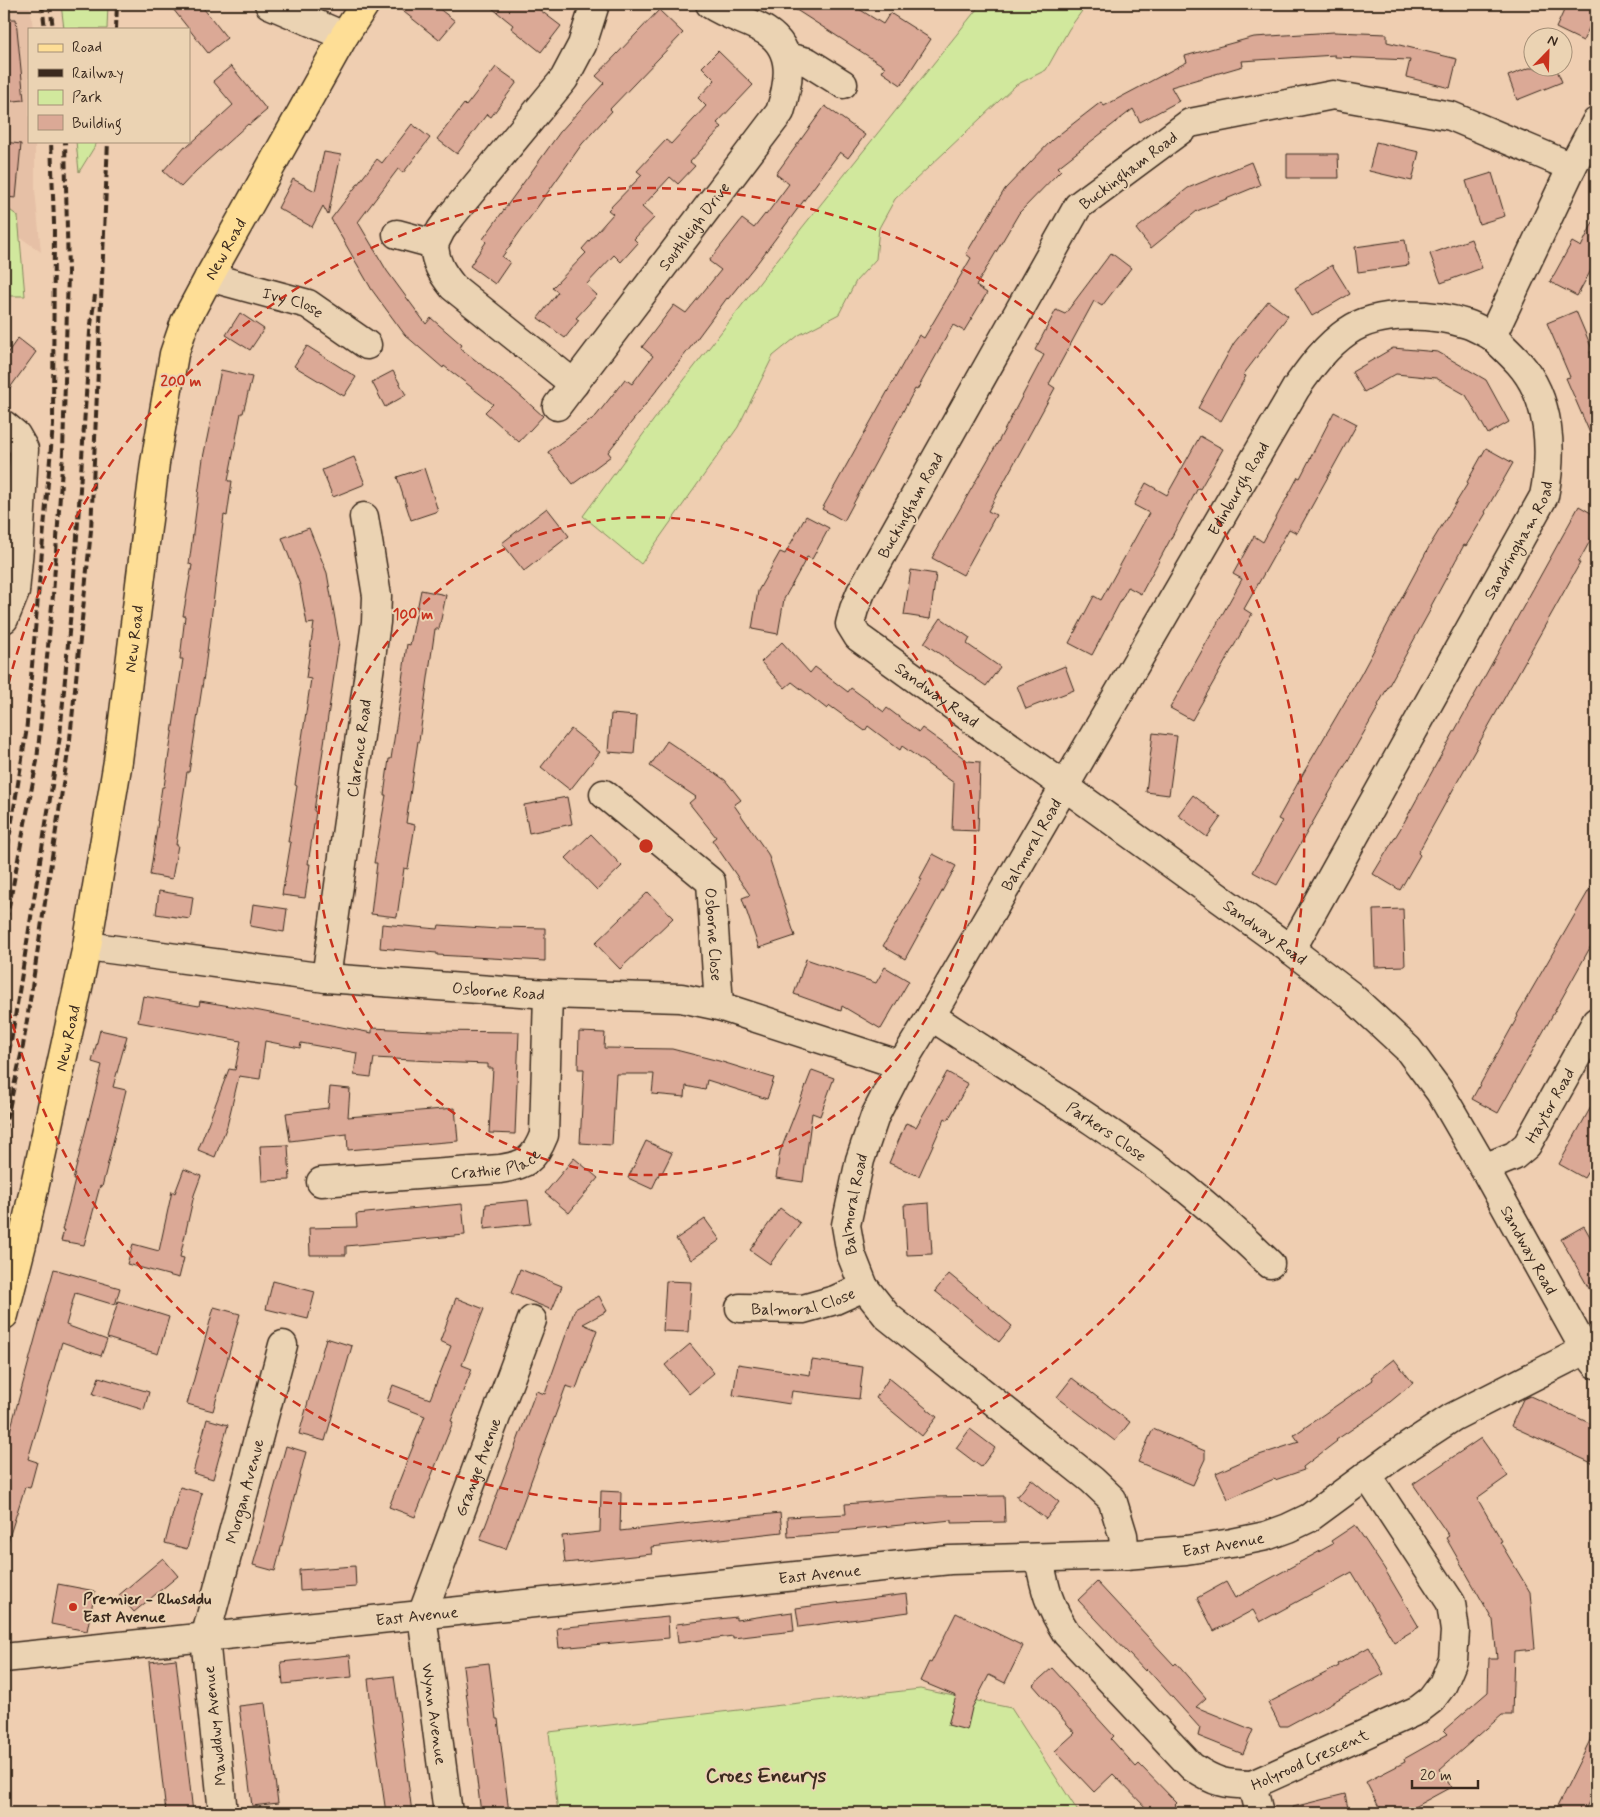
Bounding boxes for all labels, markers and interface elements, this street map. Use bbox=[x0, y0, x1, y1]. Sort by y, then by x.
legend bbox=[28, 28, 190, 142]
north arrow bbox=[1522, 28, 1572, 78]
text: N bbox=[1545, 31, 1560, 51]
text: Road bbox=[72, 38, 102, 58]
text: Railway bbox=[72, 64, 124, 84]
text: Park bbox=[72, 88, 102, 108]
text: Building bbox=[72, 114, 122, 135]
street label: Buckingham Road bbox=[1076, 127, 1183, 216]
street label: Southleigh Drive bbox=[654, 178, 735, 275]
street label: New Road bbox=[201, 215, 252, 284]
street label: Ivy Close bbox=[260, 283, 327, 324]
text: 200 m bbox=[161, 372, 202, 392]
street label: Edinburgh Road bbox=[1204, 438, 1275, 540]
street label: Buckingham Road bbox=[874, 449, 950, 563]
street label: Sandringham Road bbox=[1479, 480, 1558, 604]
street label: New Road bbox=[120, 604, 149, 674]
text: 100 m bbox=[393, 605, 433, 625]
street label: Sandway Road bbox=[890, 658, 982, 733]
street label: Clarence Road bbox=[342, 698, 377, 799]
street label: Balmoral Road bbox=[997, 795, 1067, 895]
centre of rings bbox=[637, 837, 655, 855]
street label: Osborne Close bbox=[699, 887, 726, 982]
street label: Sandway Road bbox=[1218, 895, 1311, 970]
street label: Osborne Road bbox=[451, 978, 545, 1006]
street label: New Road bbox=[51, 1003, 86, 1074]
street label: Haytor Road bbox=[1521, 1065, 1580, 1147]
street label: Parkers Close bbox=[1062, 1097, 1150, 1167]
street label: Crathie Place bbox=[450, 1145, 546, 1185]
street label: Balmoral Road bbox=[835, 1151, 873, 1257]
street label: Sandway Road bbox=[1495, 1202, 1561, 1299]
street label: Balmoral Close bbox=[751, 1283, 859, 1321]
street label: Grange Avenue bbox=[451, 1414, 507, 1520]
street label: Morgan Avenue bbox=[222, 1436, 270, 1546]
street label: East Avenue bbox=[1181, 1528, 1266, 1562]
street label: East Avenue bbox=[778, 1560, 862, 1590]
place label: Premier - Rhosddu East Avenue bbox=[83, 1589, 212, 1628]
marker: Premier - Rhosddu East Avenue bbox=[67, 1601, 79, 1613]
street label: East Avenue bbox=[375, 1602, 459, 1631]
street label: Wynn Avenue bbox=[416, 1662, 451, 1766]
street label: Mawddwy Avenue bbox=[199, 1665, 232, 1787]
street label: Holyrood Crescent bbox=[1248, 1725, 1373, 1796]
scale bar bbox=[1412, 1757, 1479, 1789]
district label: Croes Eneurys bbox=[706, 1764, 827, 1790]
text: 20 m bbox=[1420, 1766, 1452, 1786]

